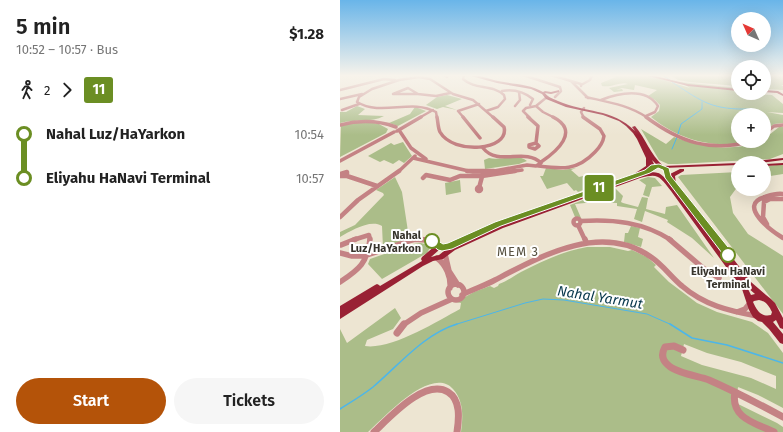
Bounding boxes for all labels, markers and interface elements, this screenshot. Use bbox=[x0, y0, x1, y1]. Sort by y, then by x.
north arrow bbox=[731, 12, 771, 52]
map controls bbox=[731, 12, 771, 196]
text: 5 min bbox=[16, 13, 71, 40]
text: $1.28 bbox=[289, 25, 324, 43]
text: 10:52 – 10:57 · Bus bbox=[16, 42, 118, 57]
button: locate bbox=[731, 60, 771, 100]
icon: walk bbox=[16, 79, 38, 101]
icon: forward bbox=[56, 79, 78, 101]
text: 11 bbox=[92, 81, 105, 98]
text: 2 bbox=[44, 83, 50, 98]
button: + bbox=[731, 108, 771, 148]
text: Nahal Luz/HaYarkon bbox=[46, 125, 185, 143]
text: 10:54 bbox=[295, 127, 324, 142]
button: − bbox=[731, 156, 771, 196]
text: Eliyahu HaNavi Terminal bbox=[46, 169, 210, 187]
text: 10:57 bbox=[296, 171, 324, 186]
line badge: 11 bbox=[581, 175, 617, 201]
text: 11 bbox=[593, 179, 605, 196]
place label: Nahal Luz/HaYarkon bbox=[350, 229, 422, 255]
marker: Nahal Luz/HaYarkon bbox=[424, 233, 440, 249]
district label: MEM 3 bbox=[497, 244, 539, 259]
marker: Eliyahu HaNavi Terminal bbox=[720, 247, 736, 263]
place label: Eliyahu HaNavi Terminal bbox=[691, 265, 765, 291]
water label: Nahal Yarmut bbox=[556, 282, 644, 313]
button: Start bbox=[16, 378, 166, 424]
button: Tickets bbox=[174, 378, 324, 424]

